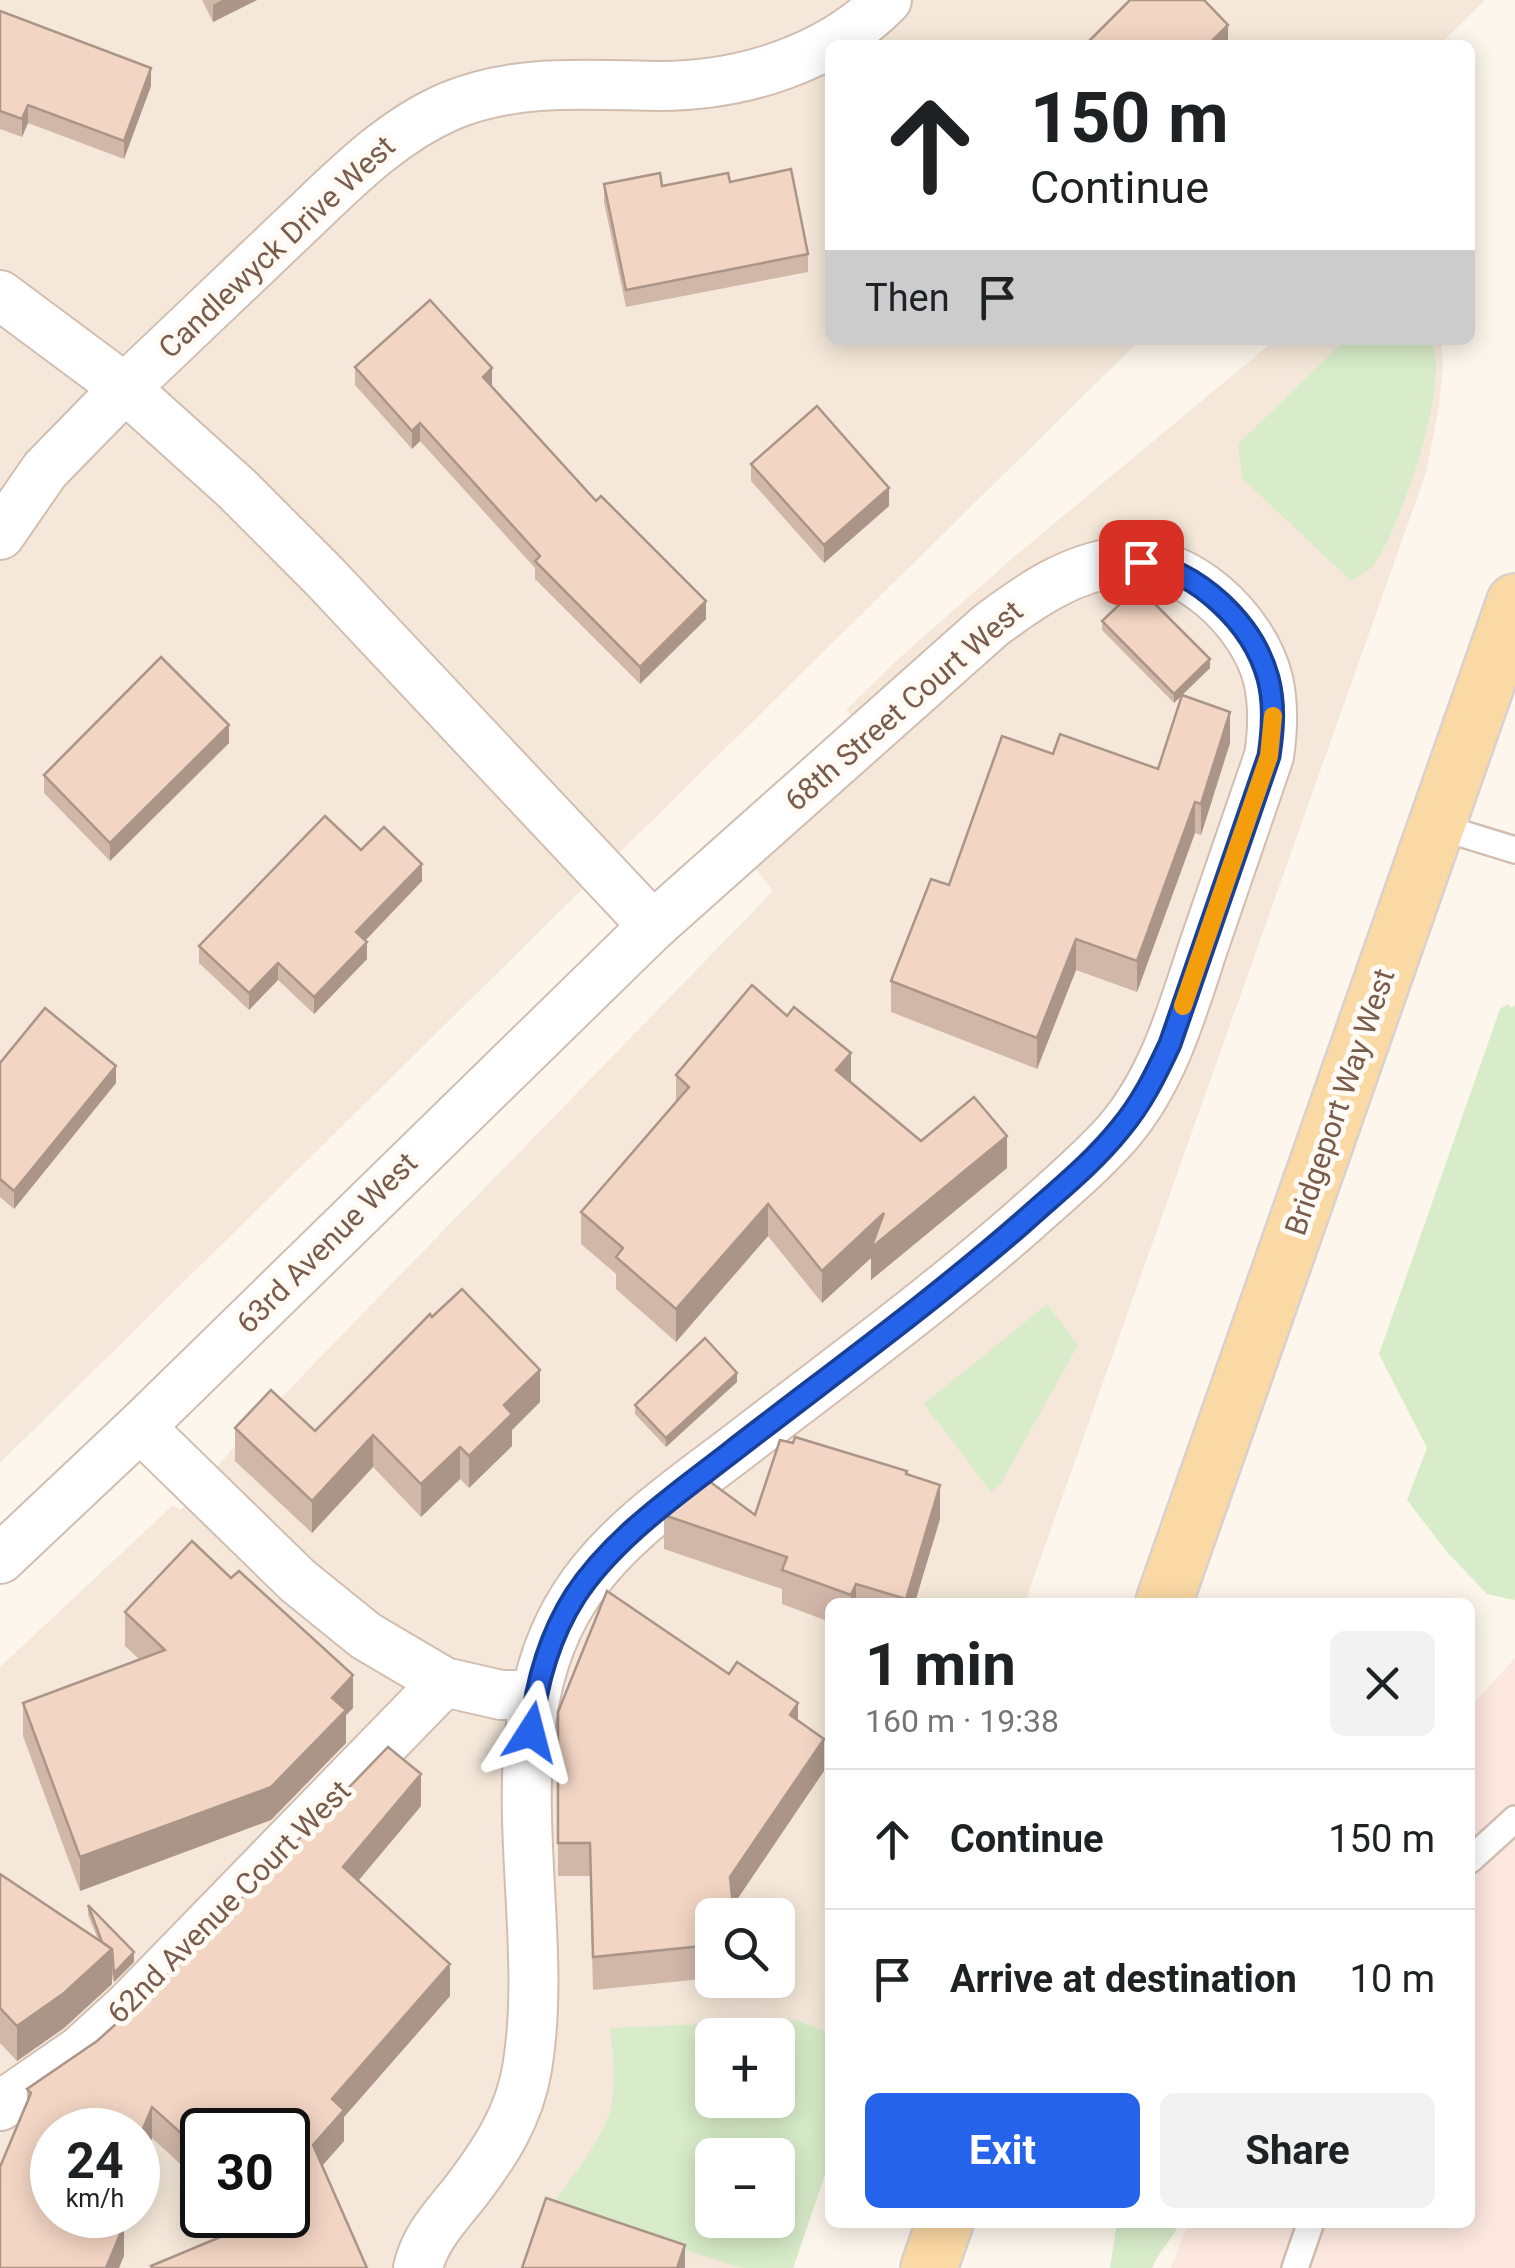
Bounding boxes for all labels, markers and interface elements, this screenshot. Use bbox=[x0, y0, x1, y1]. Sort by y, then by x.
text: 150 m bbox=[1030, 77, 1229, 159]
icon: ahead bbox=[865, 80, 995, 210]
street label: Candlewyck Drive West bbox=[151, 128, 402, 365]
text: Continue bbox=[1030, 161, 1209, 214]
icon: arrive bbox=[970, 270, 1025, 325]
text: Then bbox=[865, 276, 950, 320]
pin bbox=[1099, 520, 1184, 605]
icon: arrive bbox=[1114, 535, 1169, 590]
street label: 68th Street Court West bbox=[778, 593, 1029, 818]
street label: Bridgeport Way West bbox=[1278, 964, 1402, 1240]
street label: 63rd Avenue West bbox=[229, 1145, 424, 1340]
text: 1 min bbox=[865, 1629, 1016, 1700]
button: close bbox=[1330, 1631, 1435, 1736]
position arrow bbox=[479, 1680, 583, 1784]
text: 160 m · 19:38 bbox=[865, 1702, 1059, 1740]
street label: 62nd Avenue Court West bbox=[100, 1773, 357, 2030]
icon: ahead bbox=[865, 1812, 920, 1867]
text: Continue bbox=[950, 1817, 1104, 1861]
text: 150 m bbox=[1328, 1817, 1435, 1861]
map controls bbox=[695, 1898, 795, 2238]
button: search bbox=[695, 1898, 795, 1998]
icon: arrive bbox=[865, 1952, 920, 2007]
text: Arrive at destination bbox=[950, 1957, 1297, 2001]
text: 10 m bbox=[1350, 1957, 1435, 2001]
button: + bbox=[695, 2018, 795, 2118]
button: Exit bbox=[865, 2093, 1140, 2208]
button: Share bbox=[1160, 2093, 1435, 2208]
speed limit sign: 30 bbox=[180, 2108, 310, 2238]
text: 24 bbox=[66, 2132, 124, 2190]
button: − bbox=[695, 2138, 795, 2238]
text: km/h bbox=[66, 2184, 124, 2213]

